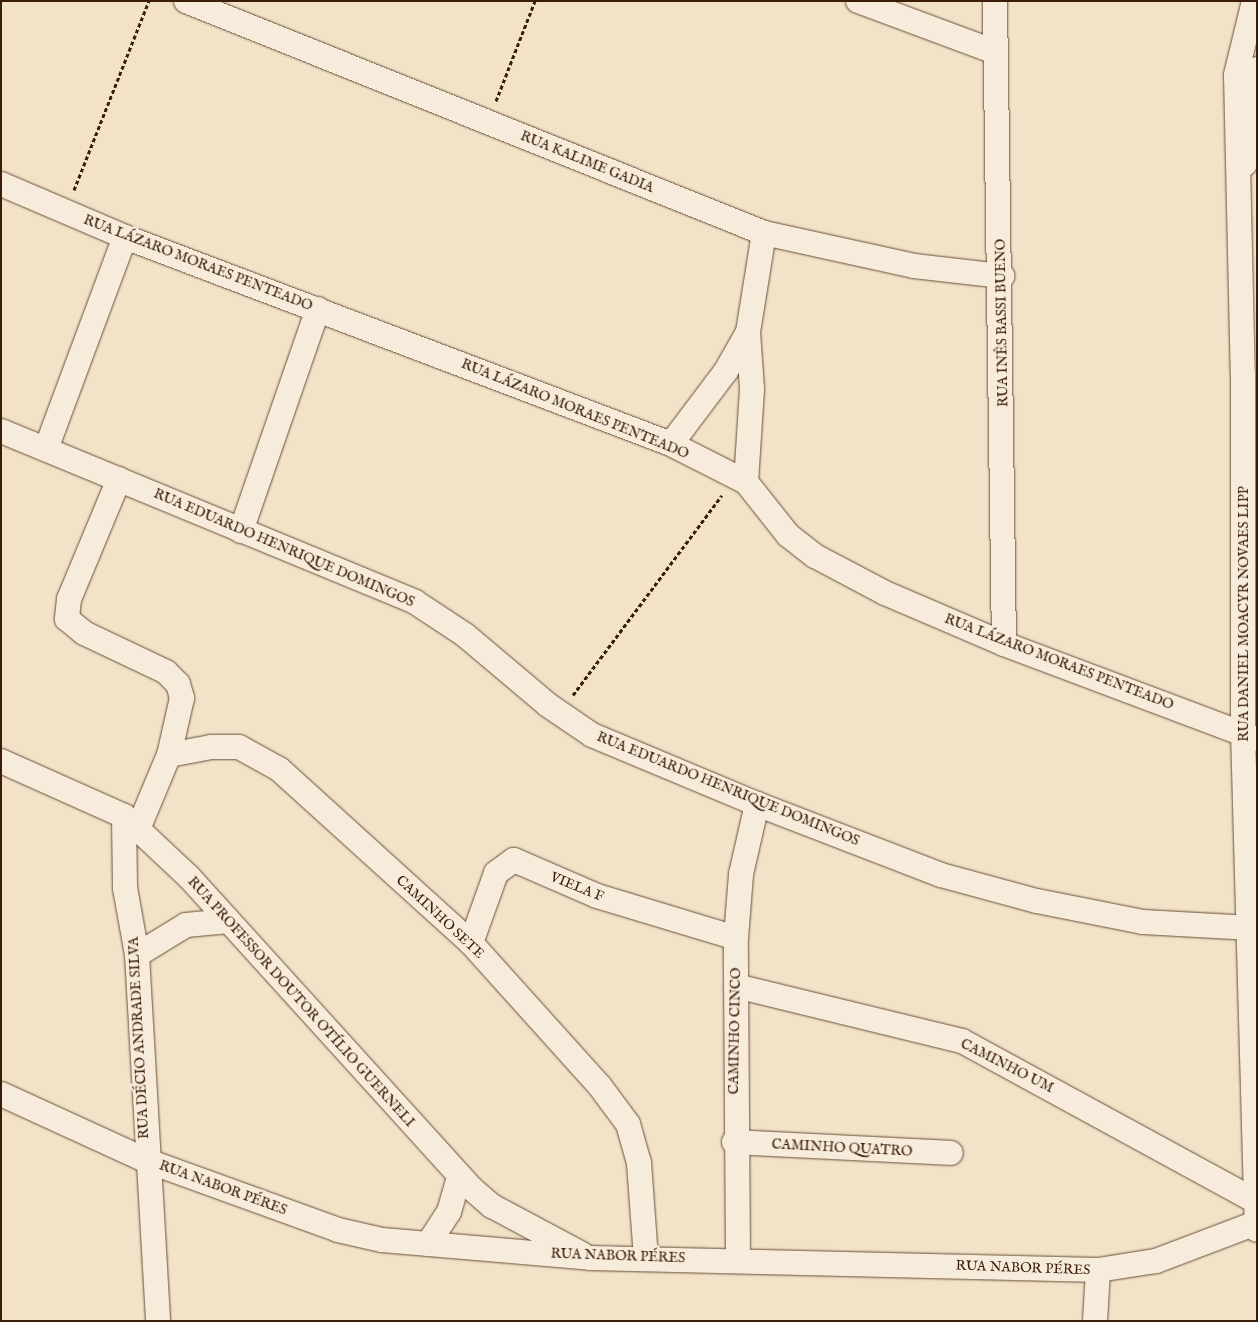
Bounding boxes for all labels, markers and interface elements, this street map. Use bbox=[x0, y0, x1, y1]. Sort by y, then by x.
street label: RUA KALIME GADIA bbox=[518, 128, 656, 196]
street label: RUA LÁZARO MORAES PENTEADO bbox=[81, 211, 315, 315]
street label: RUA INÊS BASSI BUENO bbox=[992, 239, 1012, 407]
street label: RUA LÁZARO MORAES PENTEADO bbox=[459, 355, 691, 463]
street label: RUA EDUARDO HENRIQUE DOMINGOS bbox=[151, 485, 417, 611]
street label: RUA DANIEL MOACYR NOVAES LIPP bbox=[1236, 486, 1252, 742]
street label: RUA LÁZARO MORAES PENTEADO bbox=[942, 610, 1176, 714]
street label: RUA EDUARDO HENRIQUE DOMINGOS bbox=[594, 728, 862, 850]
street label: VIELA F bbox=[548, 869, 606, 905]
street label: CAMINHO SETE bbox=[393, 872, 487, 962]
street label: RUA PROFESSOR DOUTOR OTÍLIO GUERNELI bbox=[184, 873, 418, 1131]
street label: RUA DÉCIO ANDRADE SILVA bbox=[125, 937, 153, 1139]
street label: CAMINHO CINCO bbox=[725, 967, 745, 1095]
street label: CAMINHO UM bbox=[958, 1035, 1056, 1097]
street label: CAMINHO QUATRO bbox=[771, 1136, 913, 1160]
street label: RUA NABOR PÉRES bbox=[157, 1157, 289, 1219]
street label: RUA NABOR PÉRES bbox=[550, 1245, 686, 1267]
street label: RUA NABOR PÉRES bbox=[955, 1257, 1091, 1279]

